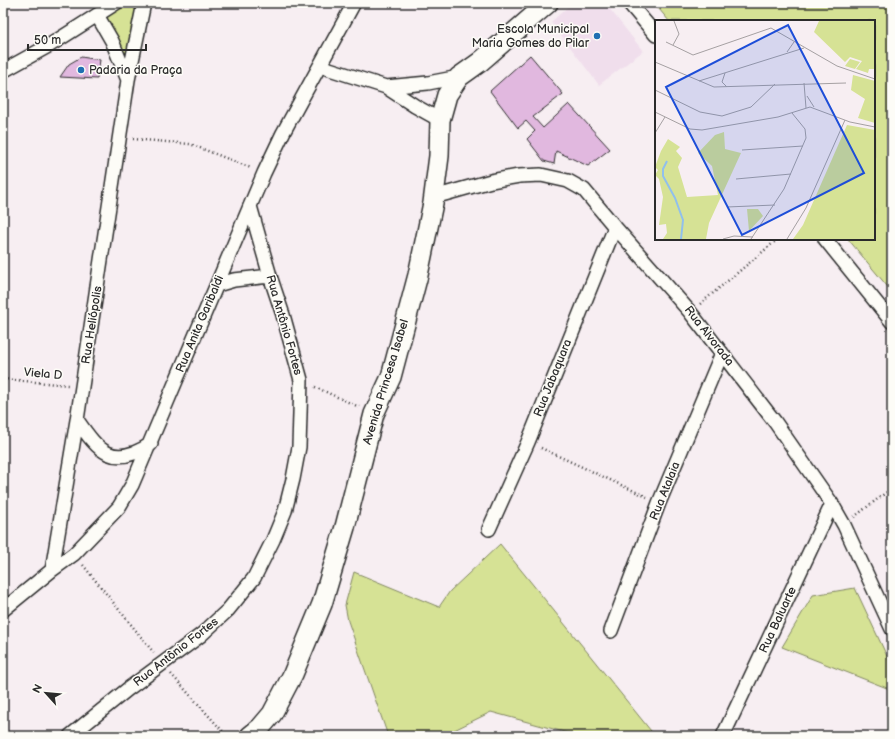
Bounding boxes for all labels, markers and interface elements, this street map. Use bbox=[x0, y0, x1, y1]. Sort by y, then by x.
inset map bbox=[655, 20, 875, 240]
place label: Escola Municipal Maria Gomes do Pilar bbox=[472, 22, 590, 51]
scale bar bbox=[28, 26, 146, 52]
marker: Escola Municipal Maria Gomes do Pilar bbox=[592, 31, 602, 41]
text: 50 m bbox=[34, 33, 61, 48]
place label: Padaria da Praça bbox=[89, 63, 182, 78]
marker: Padaria da Praça bbox=[76, 65, 86, 75]
street label: Rua Anita Garibaldi bbox=[173, 273, 227, 375]
street label: Rua Antônio Fortes bbox=[263, 273, 305, 377]
street label: Rua Heliópolis bbox=[78, 285, 106, 365]
street label: Rua Alvorada bbox=[681, 303, 737, 369]
street label: Avenida Princesa Isabel bbox=[360, 318, 412, 446]
street label: Rua Jabaquara bbox=[531, 337, 575, 419]
street label: Viela D bbox=[23, 365, 63, 383]
street label: Rua Atalaia bbox=[646, 459, 684, 522]
street label: Rua Baluarte bbox=[756, 585, 800, 655]
street label: Rua Antônio Fortes bbox=[131, 614, 221, 690]
north arrow bbox=[26, 673, 66, 713]
text: N bbox=[30, 682, 45, 695]

